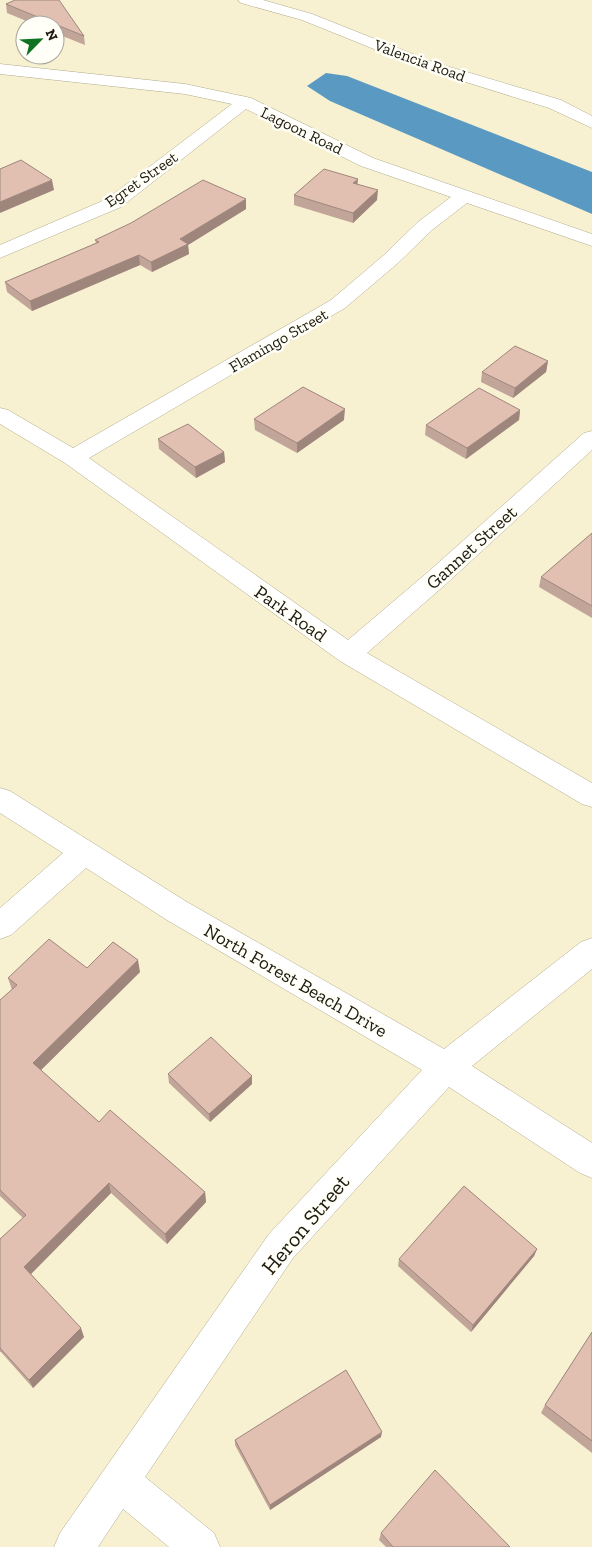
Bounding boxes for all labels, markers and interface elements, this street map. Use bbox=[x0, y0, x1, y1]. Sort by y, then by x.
north arrow bbox=[15, 15, 65, 65]
text: N bbox=[41, 27, 61, 44]
street label: Valencia Road bbox=[371, 35, 468, 86]
street label: Lagoon Road bbox=[258, 102, 346, 159]
street label: Egret Street bbox=[101, 147, 181, 211]
street label: Flamingo Street bbox=[225, 304, 331, 376]
street label: Gannet Street bbox=[421, 501, 522, 594]
street label: Park Road bbox=[250, 580, 332, 647]
street label: North Forest Beach Drive bbox=[200, 919, 391, 1042]
street label: Heron Street bbox=[256, 1168, 356, 1280]

